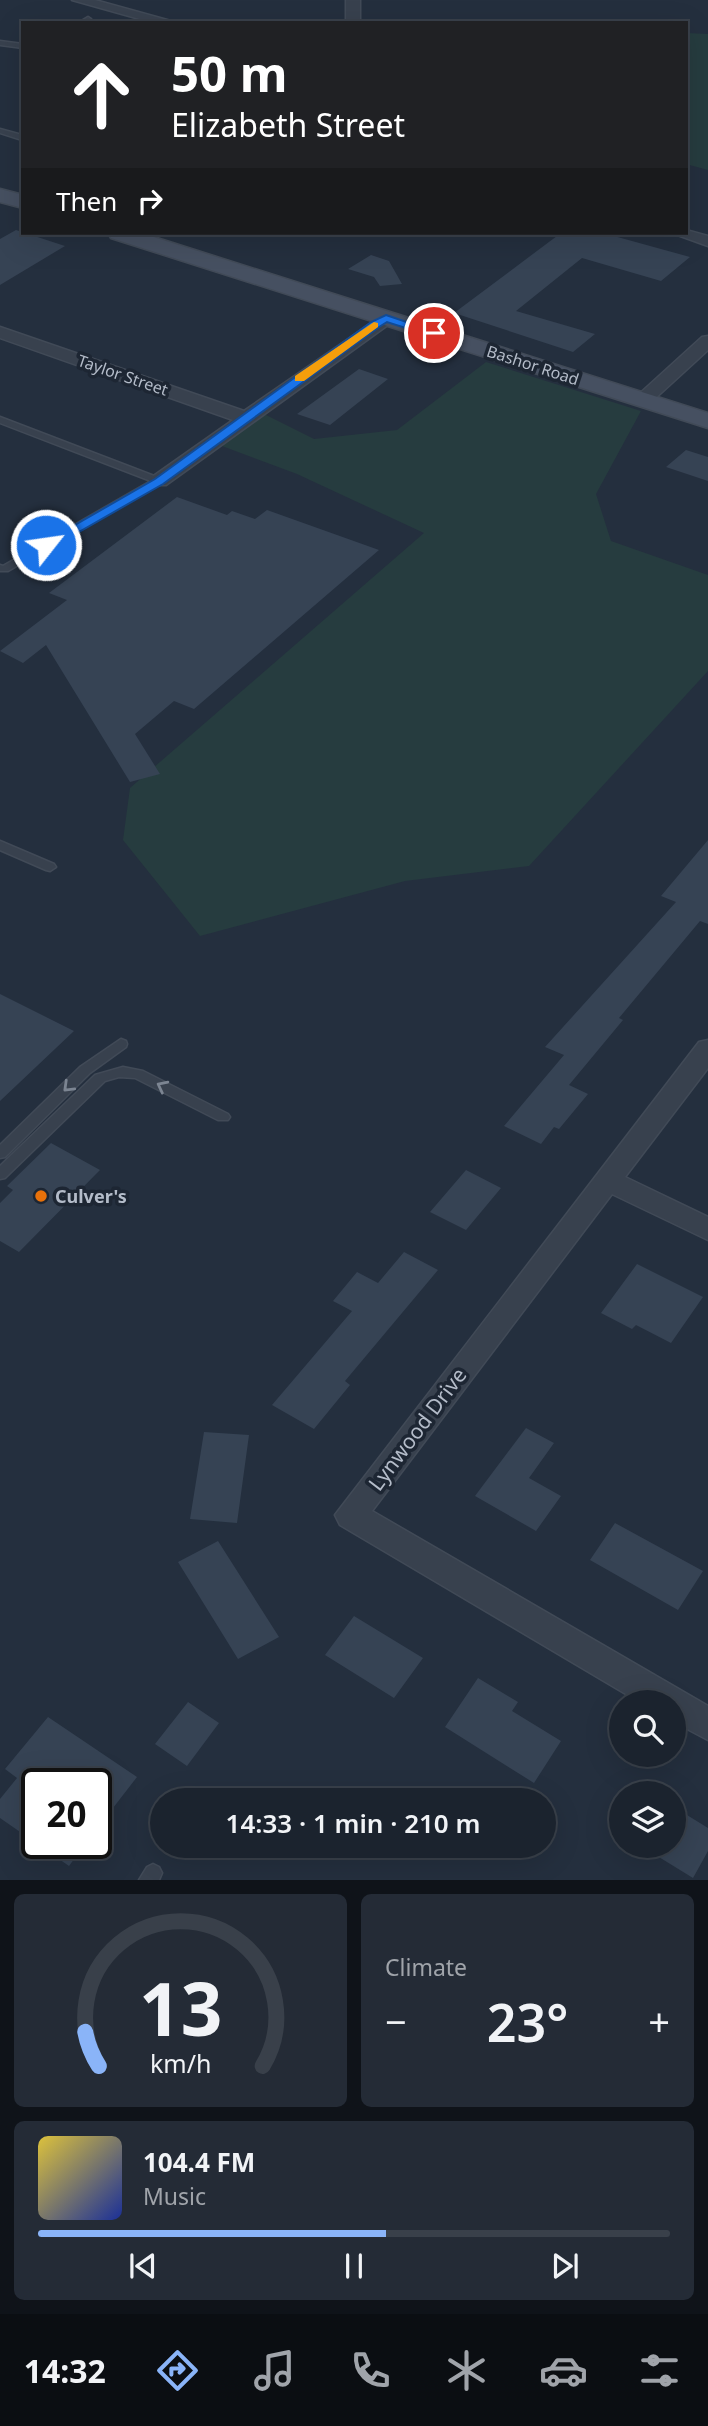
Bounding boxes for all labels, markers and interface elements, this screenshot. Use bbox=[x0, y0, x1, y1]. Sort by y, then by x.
text: 50 m bbox=[171, 40, 288, 106]
icon: ahead bbox=[56, 49, 147, 140]
text: Elizabeth Street bbox=[171, 103, 405, 146]
icon: right bbox=[131, 182, 169, 220]
text: Then bbox=[56, 183, 117, 219]
pin bbox=[404, 303, 464, 363]
icon: arrive bbox=[415, 314, 453, 352]
street label: Bashor Road bbox=[484, 340, 582, 390]
street label: Taylor Street bbox=[75, 349, 171, 401]
position arrow bbox=[9, 508, 83, 582]
one-way arrow bbox=[63, 1078, 76, 1091]
one-way arrow bbox=[157, 1081, 169, 1095]
place label: Culver's bbox=[55, 1184, 127, 1208]
marker: Culver's bbox=[33, 1188, 49, 1204]
street label: Lynwood Drive bbox=[362, 1362, 472, 1496]
map controls bbox=[609, 1690, 686, 1858]
button: search bbox=[609, 1690, 686, 1767]
speed limit sign: 20 bbox=[21, 1768, 112, 1859]
button: layers bbox=[609, 1781, 686, 1858]
text: 14:33 · 1 min · 210 m bbox=[226, 1805, 480, 1841]
text: Climate bbox=[385, 1951, 467, 1983]
text: 13 bbox=[139, 1959, 222, 2058]
text: 23° bbox=[487, 1986, 568, 2057]
text: − bbox=[385, 1995, 407, 2047]
text: + bbox=[648, 1995, 670, 2047]
text: km/h bbox=[150, 2046, 211, 2080]
text: 104.4 FM bbox=[143, 2144, 255, 2180]
text: Music bbox=[143, 2180, 206, 2212]
icon: previous bbox=[124, 2247, 162, 2285]
icon: pause bbox=[335, 2247, 373, 2285]
icon: next bbox=[546, 2247, 584, 2285]
icon: directions bbox=[153, 2346, 202, 2395]
icon: music bbox=[250, 2346, 299, 2395]
icon: phone bbox=[346, 2346, 395, 2395]
icon: climate bbox=[442, 2346, 491, 2395]
icon: car bbox=[539, 2346, 588, 2395]
icon: filters bbox=[635, 2346, 684, 2395]
text: 14:32 bbox=[24, 2349, 106, 2392]

